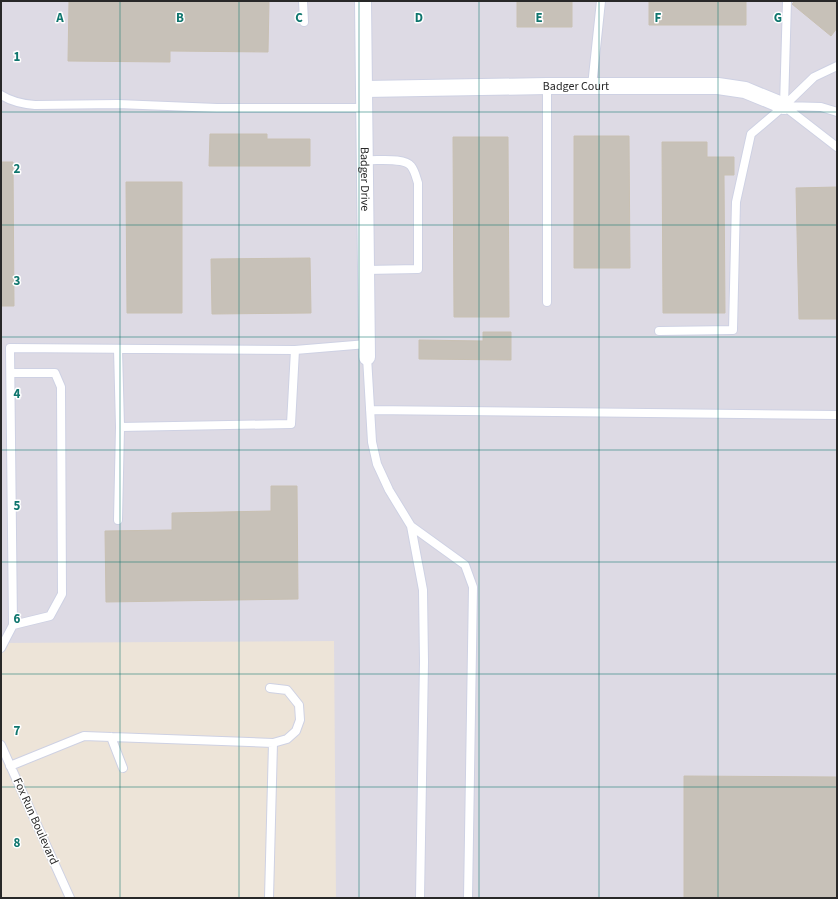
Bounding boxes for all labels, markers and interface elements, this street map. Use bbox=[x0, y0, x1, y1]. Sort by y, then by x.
text: A bbox=[55, 9, 64, 27]
text: B bbox=[176, 9, 184, 27]
text: C bbox=[295, 9, 303, 27]
text: D bbox=[415, 9, 423, 27]
text: E bbox=[535, 9, 543, 27]
text: F bbox=[655, 9, 662, 27]
text: G bbox=[774, 9, 782, 27]
text: 1 bbox=[14, 48, 21, 66]
street label: Badger Court bbox=[543, 78, 609, 95]
street label: Badger Drive bbox=[356, 147, 373, 211]
text: 2 bbox=[14, 160, 21, 178]
text: 3 bbox=[14, 272, 21, 290]
text: 4 bbox=[14, 385, 21, 403]
text: 5 bbox=[14, 497, 21, 515]
text: 6 bbox=[14, 610, 21, 628]
text: 7 bbox=[14, 722, 21, 740]
street label: Fox Run Boulevard bbox=[9, 775, 62, 867]
text: 8 bbox=[14, 834, 21, 852]

